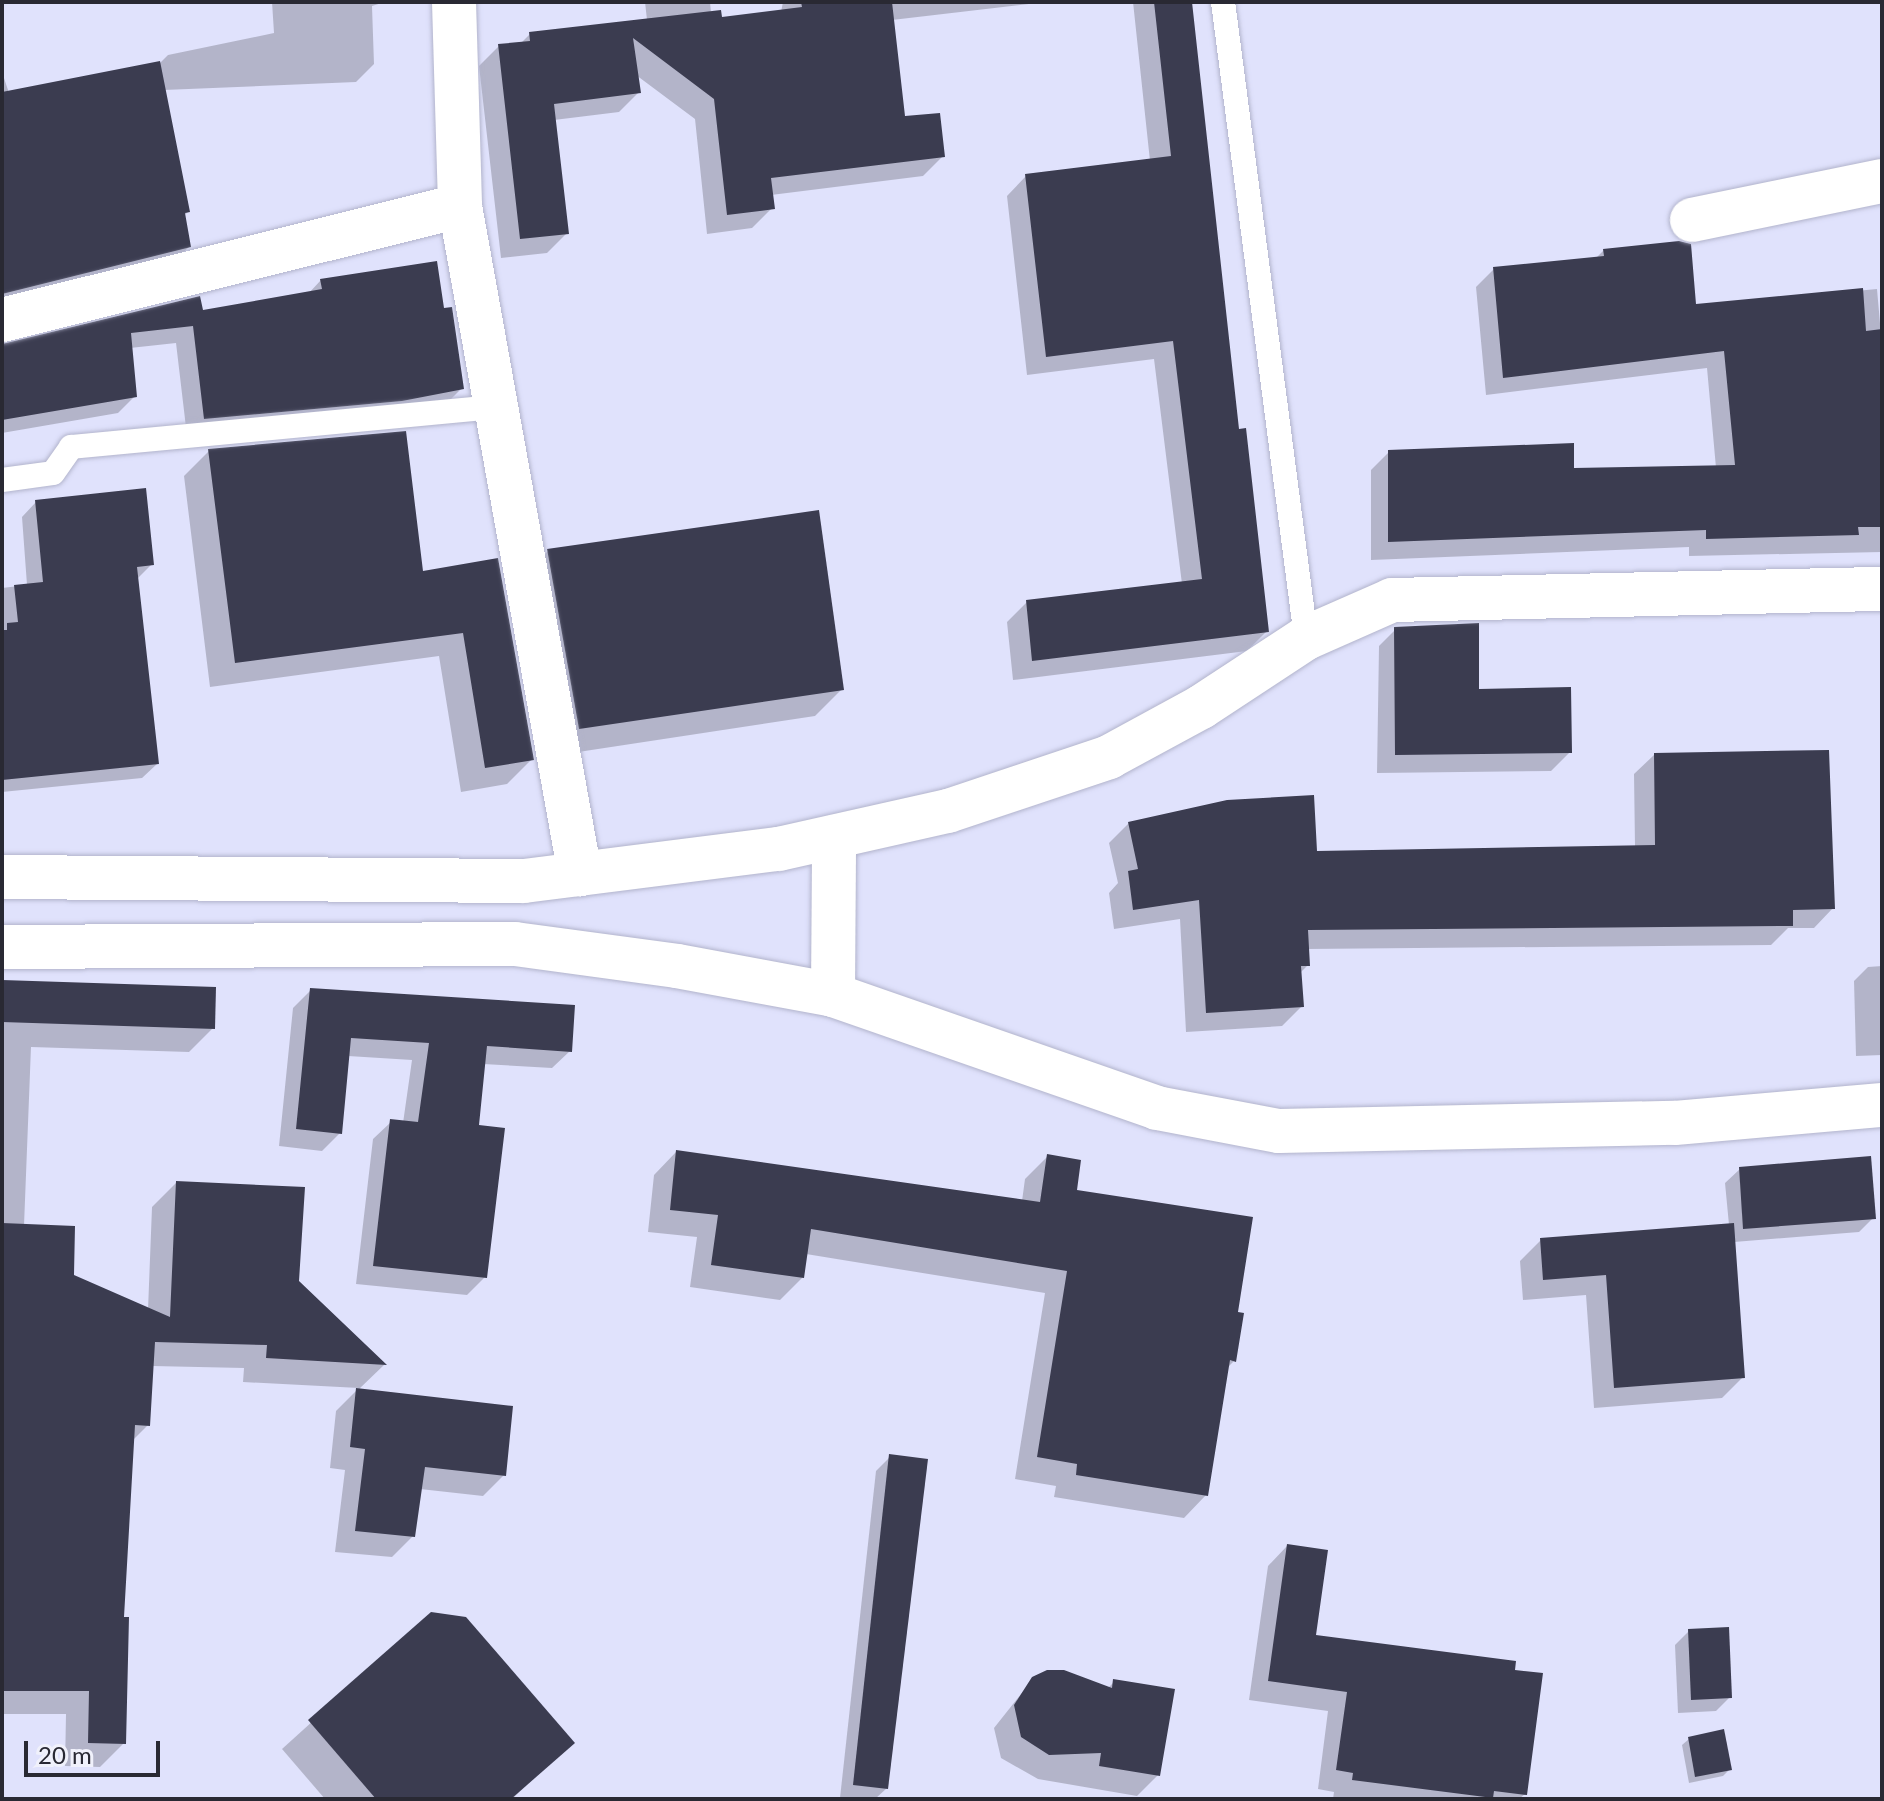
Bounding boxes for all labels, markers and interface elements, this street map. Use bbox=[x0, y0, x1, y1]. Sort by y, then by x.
scale bar bbox=[28, 1725, 164, 1775]
text: 20 m bbox=[38, 1740, 92, 1769]

